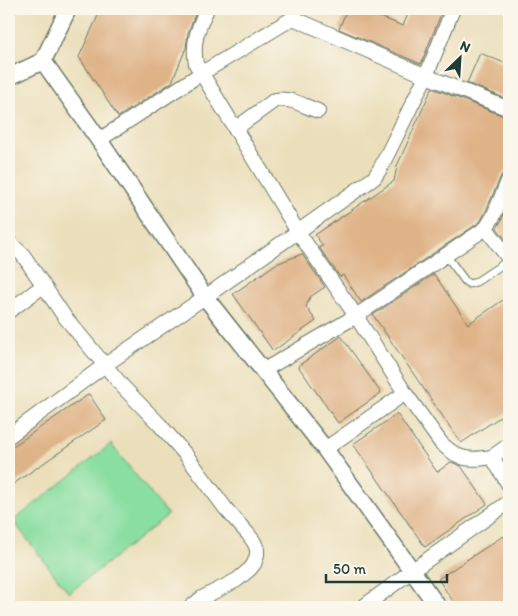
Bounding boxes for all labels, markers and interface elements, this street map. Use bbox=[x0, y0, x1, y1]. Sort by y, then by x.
north arrow bbox=[436, 32, 486, 82]
text: N bbox=[457, 37, 473, 56]
scale bar bbox=[326, 551, 447, 583]
text: 50 m bbox=[333, 560, 366, 578]

